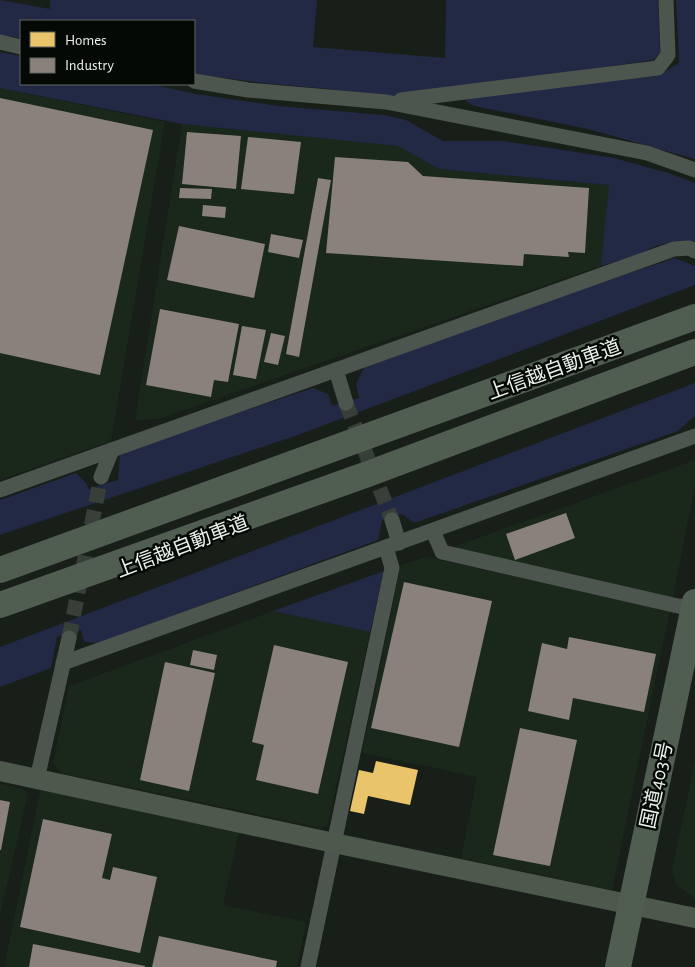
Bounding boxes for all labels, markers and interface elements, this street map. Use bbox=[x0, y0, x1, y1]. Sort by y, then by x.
legend bbox=[20, 20, 195, 85]
text: Homes bbox=[65, 33, 107, 48]
text: Industry bbox=[65, 58, 114, 73]
street label: 上信越自動車道 bbox=[485, 336, 624, 403]
street label: 上信越自動車道 bbox=[113, 512, 251, 581]
street label: 国道403号 bbox=[637, 740, 676, 831]

